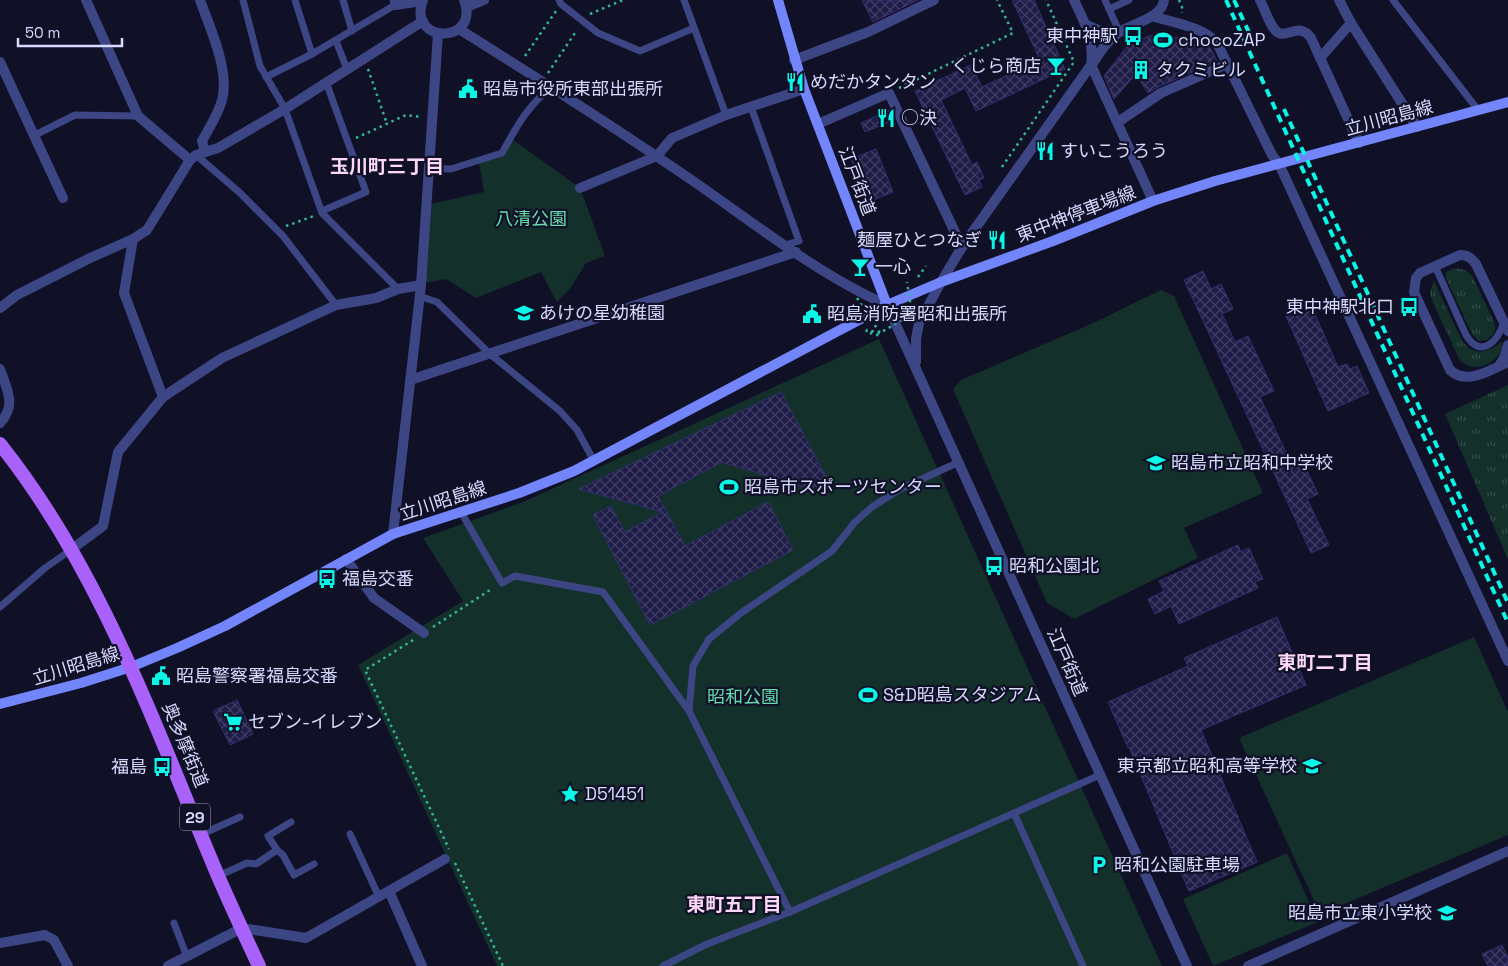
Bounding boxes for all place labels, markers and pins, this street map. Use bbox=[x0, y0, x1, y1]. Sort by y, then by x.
place label: 東中神駅 bbox=[1046, 24, 1118, 47]
bus stop icon: 東中神駅 bbox=[1122, 25, 1144, 47]
place label: chocoZAP bbox=[1178, 28, 1266, 51]
sports icon: chocoZAP bbox=[1152, 29, 1174, 51]
place label: くじら商店 bbox=[951, 54, 1041, 77]
bar icon: くじら商店 bbox=[1045, 55, 1067, 77]
place label: タクミビル bbox=[1156, 58, 1246, 81]
building icon: タクミビル bbox=[1130, 59, 1152, 81]
place label: めだかタンタン bbox=[810, 70, 936, 93]
restaurant icon: めだかタンタン bbox=[784, 71, 806, 93]
place label: 昭島市役所東部出張所 bbox=[483, 77, 663, 100]
public building icon: 昭島市役所東部出張所 bbox=[457, 78, 479, 100]
place label: ○決 bbox=[901, 106, 937, 129]
restaurant icon: ○決 bbox=[875, 107, 897, 129]
place label: すいこうろう bbox=[1060, 139, 1168, 162]
restaurant icon: すいこうろう bbox=[1034, 140, 1056, 162]
place label: 麺屋ひとつなぎ bbox=[857, 228, 982, 251]
restaurant icon: 麺屋ひとつなぎ bbox=[986, 229, 1008, 251]
place label: 一心 bbox=[875, 255, 911, 278]
bar icon: 一心 bbox=[849, 256, 871, 278]
place label: 東中神駅北口 bbox=[1286, 295, 1394, 318]
bus stop icon: 東中神駅北口 bbox=[1398, 296, 1420, 318]
place label: あけの星幼稚園 bbox=[539, 301, 665, 324]
school or university icon: あけの星幼稚園 bbox=[513, 302, 535, 324]
place label: 昭島消防署昭和出張所 bbox=[827, 302, 1007, 325]
public building icon: 昭島消防署昭和出張所 bbox=[801, 303, 823, 325]
place label: 昭島市立昭和中学校 bbox=[1171, 451, 1333, 474]
school or university icon: 昭島市立昭和中学校 bbox=[1145, 452, 1167, 474]
place label: 昭島市スポーツセンター bbox=[744, 475, 942, 498]
sports icon: 昭島市スポーツセンター bbox=[718, 476, 740, 498]
place label: 昭和公園北 bbox=[1009, 554, 1099, 577]
bus stop icon: 昭和公園北 bbox=[983, 555, 1005, 577]
place label: 福島交番 bbox=[342, 567, 414, 590]
bus stop icon: 福島交番 bbox=[316, 568, 338, 590]
place label: 昭島警察署福島交番 bbox=[176, 664, 338, 687]
public building icon: 昭島警察署福島交番 bbox=[150, 665, 172, 687]
place label: S&D昭島スタジアム bbox=[883, 683, 1042, 706]
sports icon: S&D昭島スタジアム bbox=[857, 684, 879, 706]
place label: セブン-イレブン bbox=[248, 710, 382, 733]
supermarket icon: セブン-イレブン bbox=[222, 711, 244, 733]
place label: 東京都立昭和高等学校 bbox=[1117, 754, 1297, 777]
place label: 福島 bbox=[111, 755, 147, 778]
school or university icon: 東京都立昭和高等学校 bbox=[1301, 755, 1323, 777]
bus stop icon: 福島 bbox=[151, 756, 173, 778]
place label: D51451 bbox=[585, 782, 644, 805]
place icon: D51451 bbox=[559, 783, 581, 805]
place label: 昭和公園駐車場 bbox=[1114, 853, 1240, 876]
parking icon: 昭和公園駐車場 bbox=[1088, 854, 1110, 876]
place label: 昭島市立東小学校 bbox=[1288, 901, 1432, 924]
school or university icon: 昭島市立東小学校 bbox=[1436, 902, 1458, 924]

